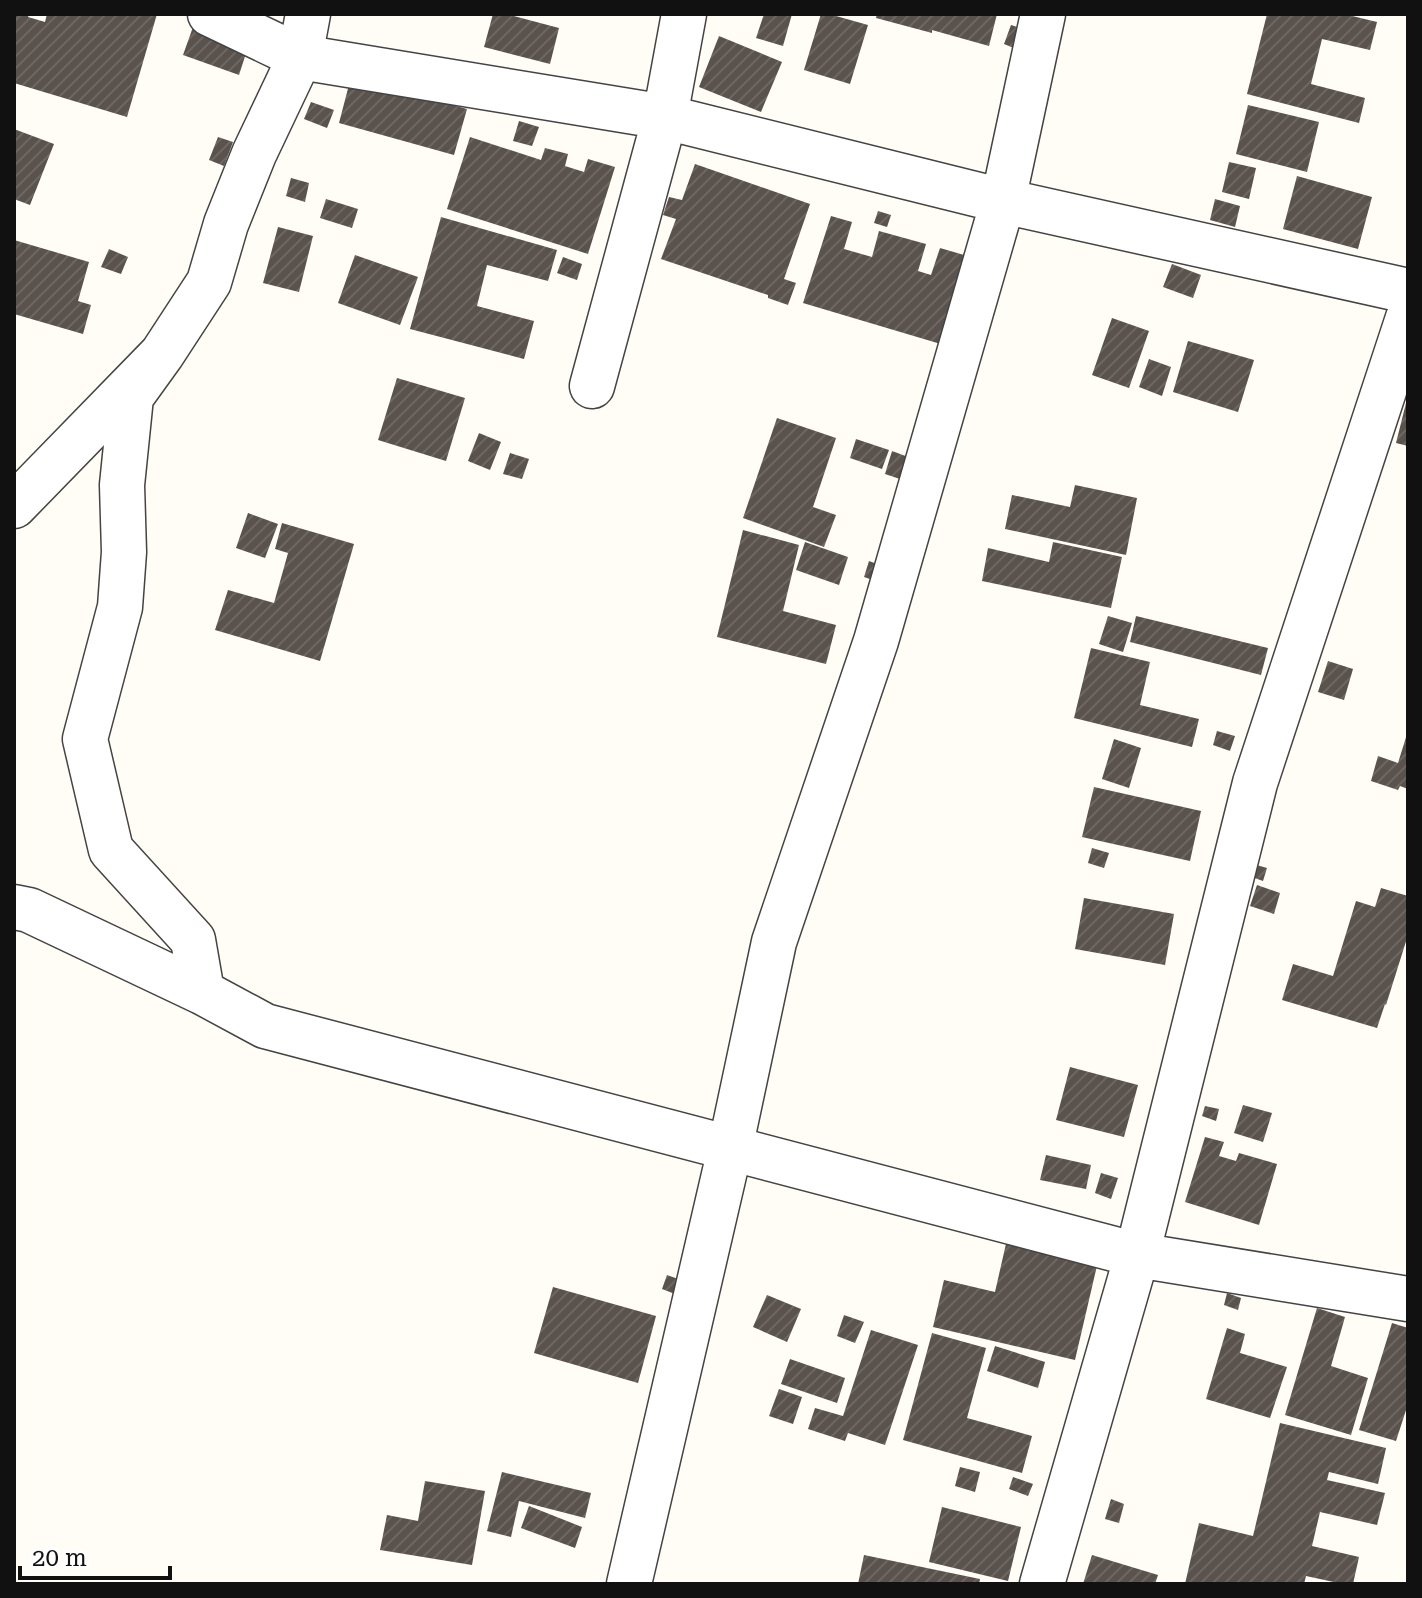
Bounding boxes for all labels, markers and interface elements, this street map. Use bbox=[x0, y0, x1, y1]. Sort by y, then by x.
scale bar bbox=[20, 1530, 170, 1580]
text: 20 m bbox=[32, 1544, 87, 1572]

